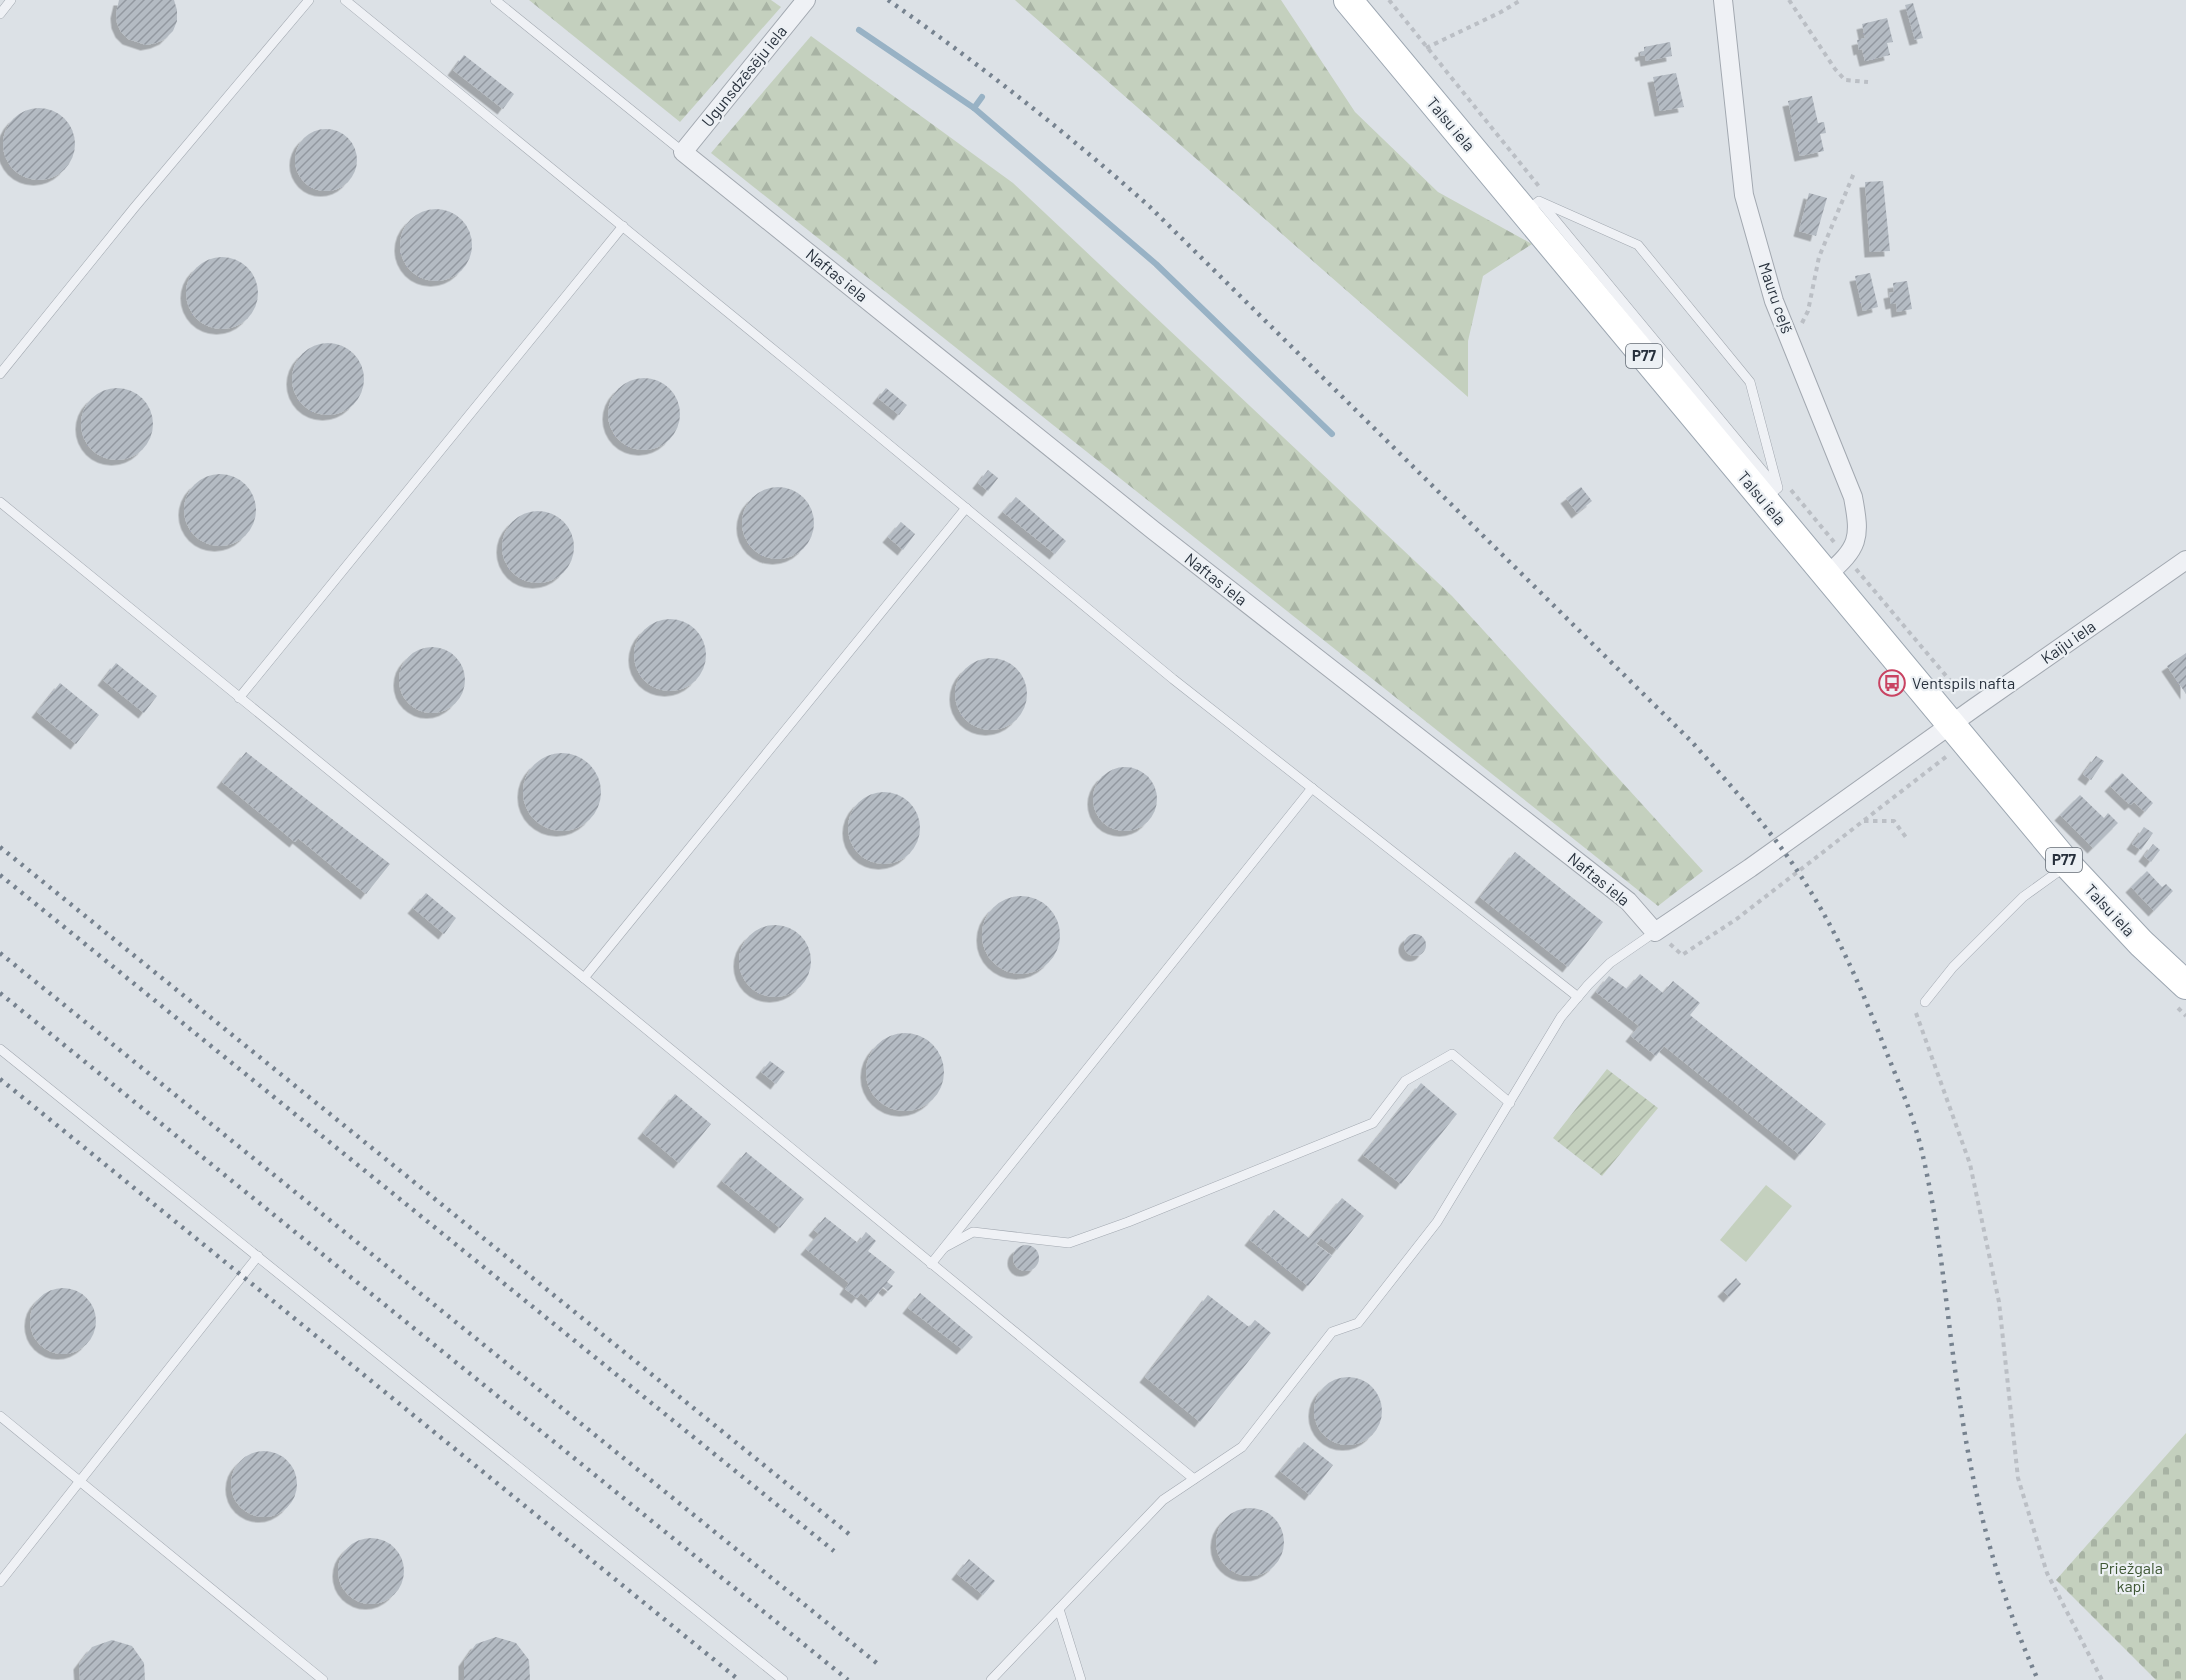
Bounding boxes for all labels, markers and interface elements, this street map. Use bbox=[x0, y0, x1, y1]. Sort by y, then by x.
street label: Ugunsdzēsēju iela bbox=[697, 21, 790, 130]
street label: Talsu iela bbox=[1423, 93, 1479, 155]
street label: Naftas iela bbox=[803, 244, 872, 305]
street label: Mauru ceļš bbox=[1755, 260, 1798, 336]
road number: P77 bbox=[1626, 344, 1662, 368]
street label: Talsu iela bbox=[1734, 467, 1790, 529]
street label: Naftas iela bbox=[1181, 548, 1251, 609]
street label: Kaiju iela bbox=[2037, 616, 2099, 667]
bus stop icon: Ventspils nafta bbox=[1877, 668, 1907, 698]
place label: Ventspils nafta bbox=[1912, 673, 2015, 692]
street label: Naftas iela bbox=[1565, 848, 1634, 909]
road number: P77 bbox=[2046, 848, 2082, 872]
street label: Talsu iela bbox=[2081, 880, 2139, 940]
park label: Priežgala kapi bbox=[2099, 1558, 2163, 1595]

